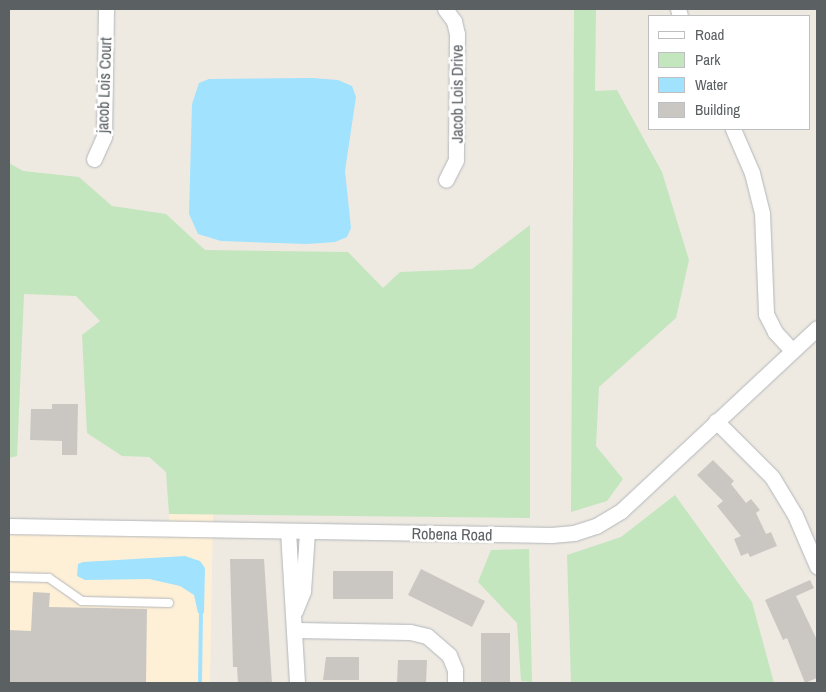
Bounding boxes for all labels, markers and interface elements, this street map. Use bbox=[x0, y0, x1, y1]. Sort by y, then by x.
legend bbox=[648, 15, 811, 130]
text: Road bbox=[695, 24, 724, 45]
street label: jacob Lois Court bbox=[93, 37, 115, 133]
street label: Jacob Lois Drive bbox=[447, 45, 467, 143]
text: Park bbox=[695, 49, 720, 70]
text: Water bbox=[695, 74, 727, 95]
text: Building bbox=[695, 99, 740, 120]
street label: Robena Road bbox=[411, 524, 493, 544]

